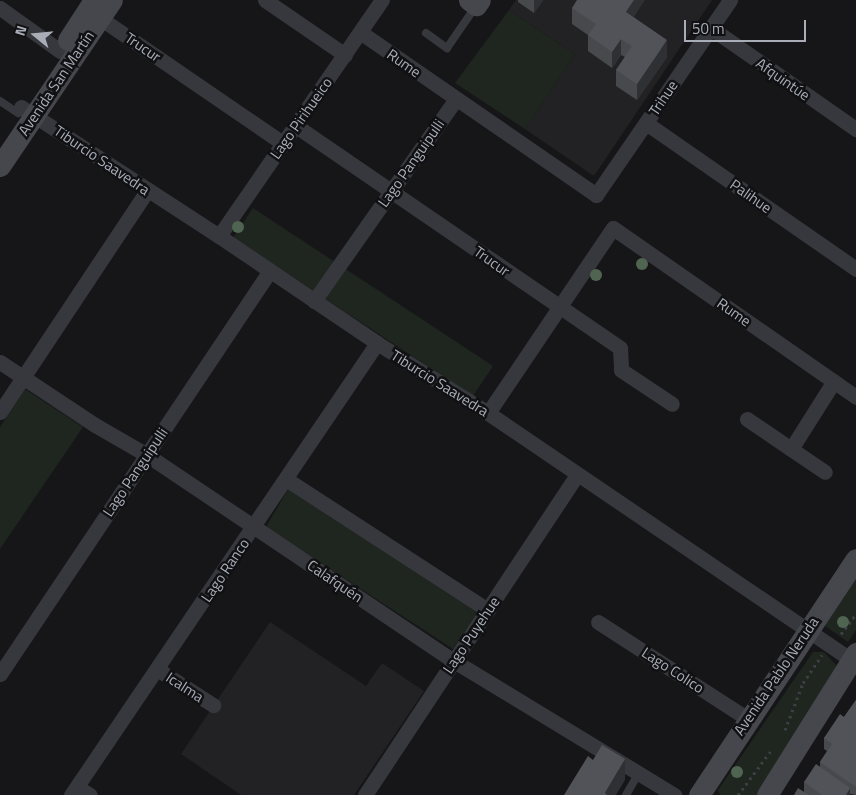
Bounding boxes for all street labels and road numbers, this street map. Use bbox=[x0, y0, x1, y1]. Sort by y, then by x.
street label: Avenida San Martín bbox=[14, 27, 98, 139]
street label: Trucur bbox=[122, 29, 164, 65]
street label: Rume bbox=[384, 45, 424, 81]
street label: Afquintúe bbox=[753, 54, 813, 104]
street label: Lago Pirihueico bbox=[266, 74, 336, 162]
street label: Trihue bbox=[645, 77, 681, 119]
street label: Lago Panguipulli bbox=[374, 116, 448, 210]
street label: Tiburcio Saavedra bbox=[51, 121, 153, 199]
street label: Palihue bbox=[727, 175, 775, 217]
street label: Trucur bbox=[471, 242, 513, 280]
street label: Rume bbox=[714, 294, 754, 330]
street label: Tiburcio Saavedra bbox=[388, 346, 492, 420]
street label: Lago Panguipulli bbox=[99, 424, 171, 520]
street label: Lago Ranco bbox=[197, 535, 253, 605]
street label: Calafquén bbox=[304, 556, 366, 606]
street label: Lago Puyehue bbox=[439, 593, 503, 677]
street label: Avenida Pablo Neruda bbox=[730, 614, 822, 738]
street label: Lago Colico bbox=[638, 643, 708, 697]
street label: Icalma bbox=[163, 668, 207, 706]

